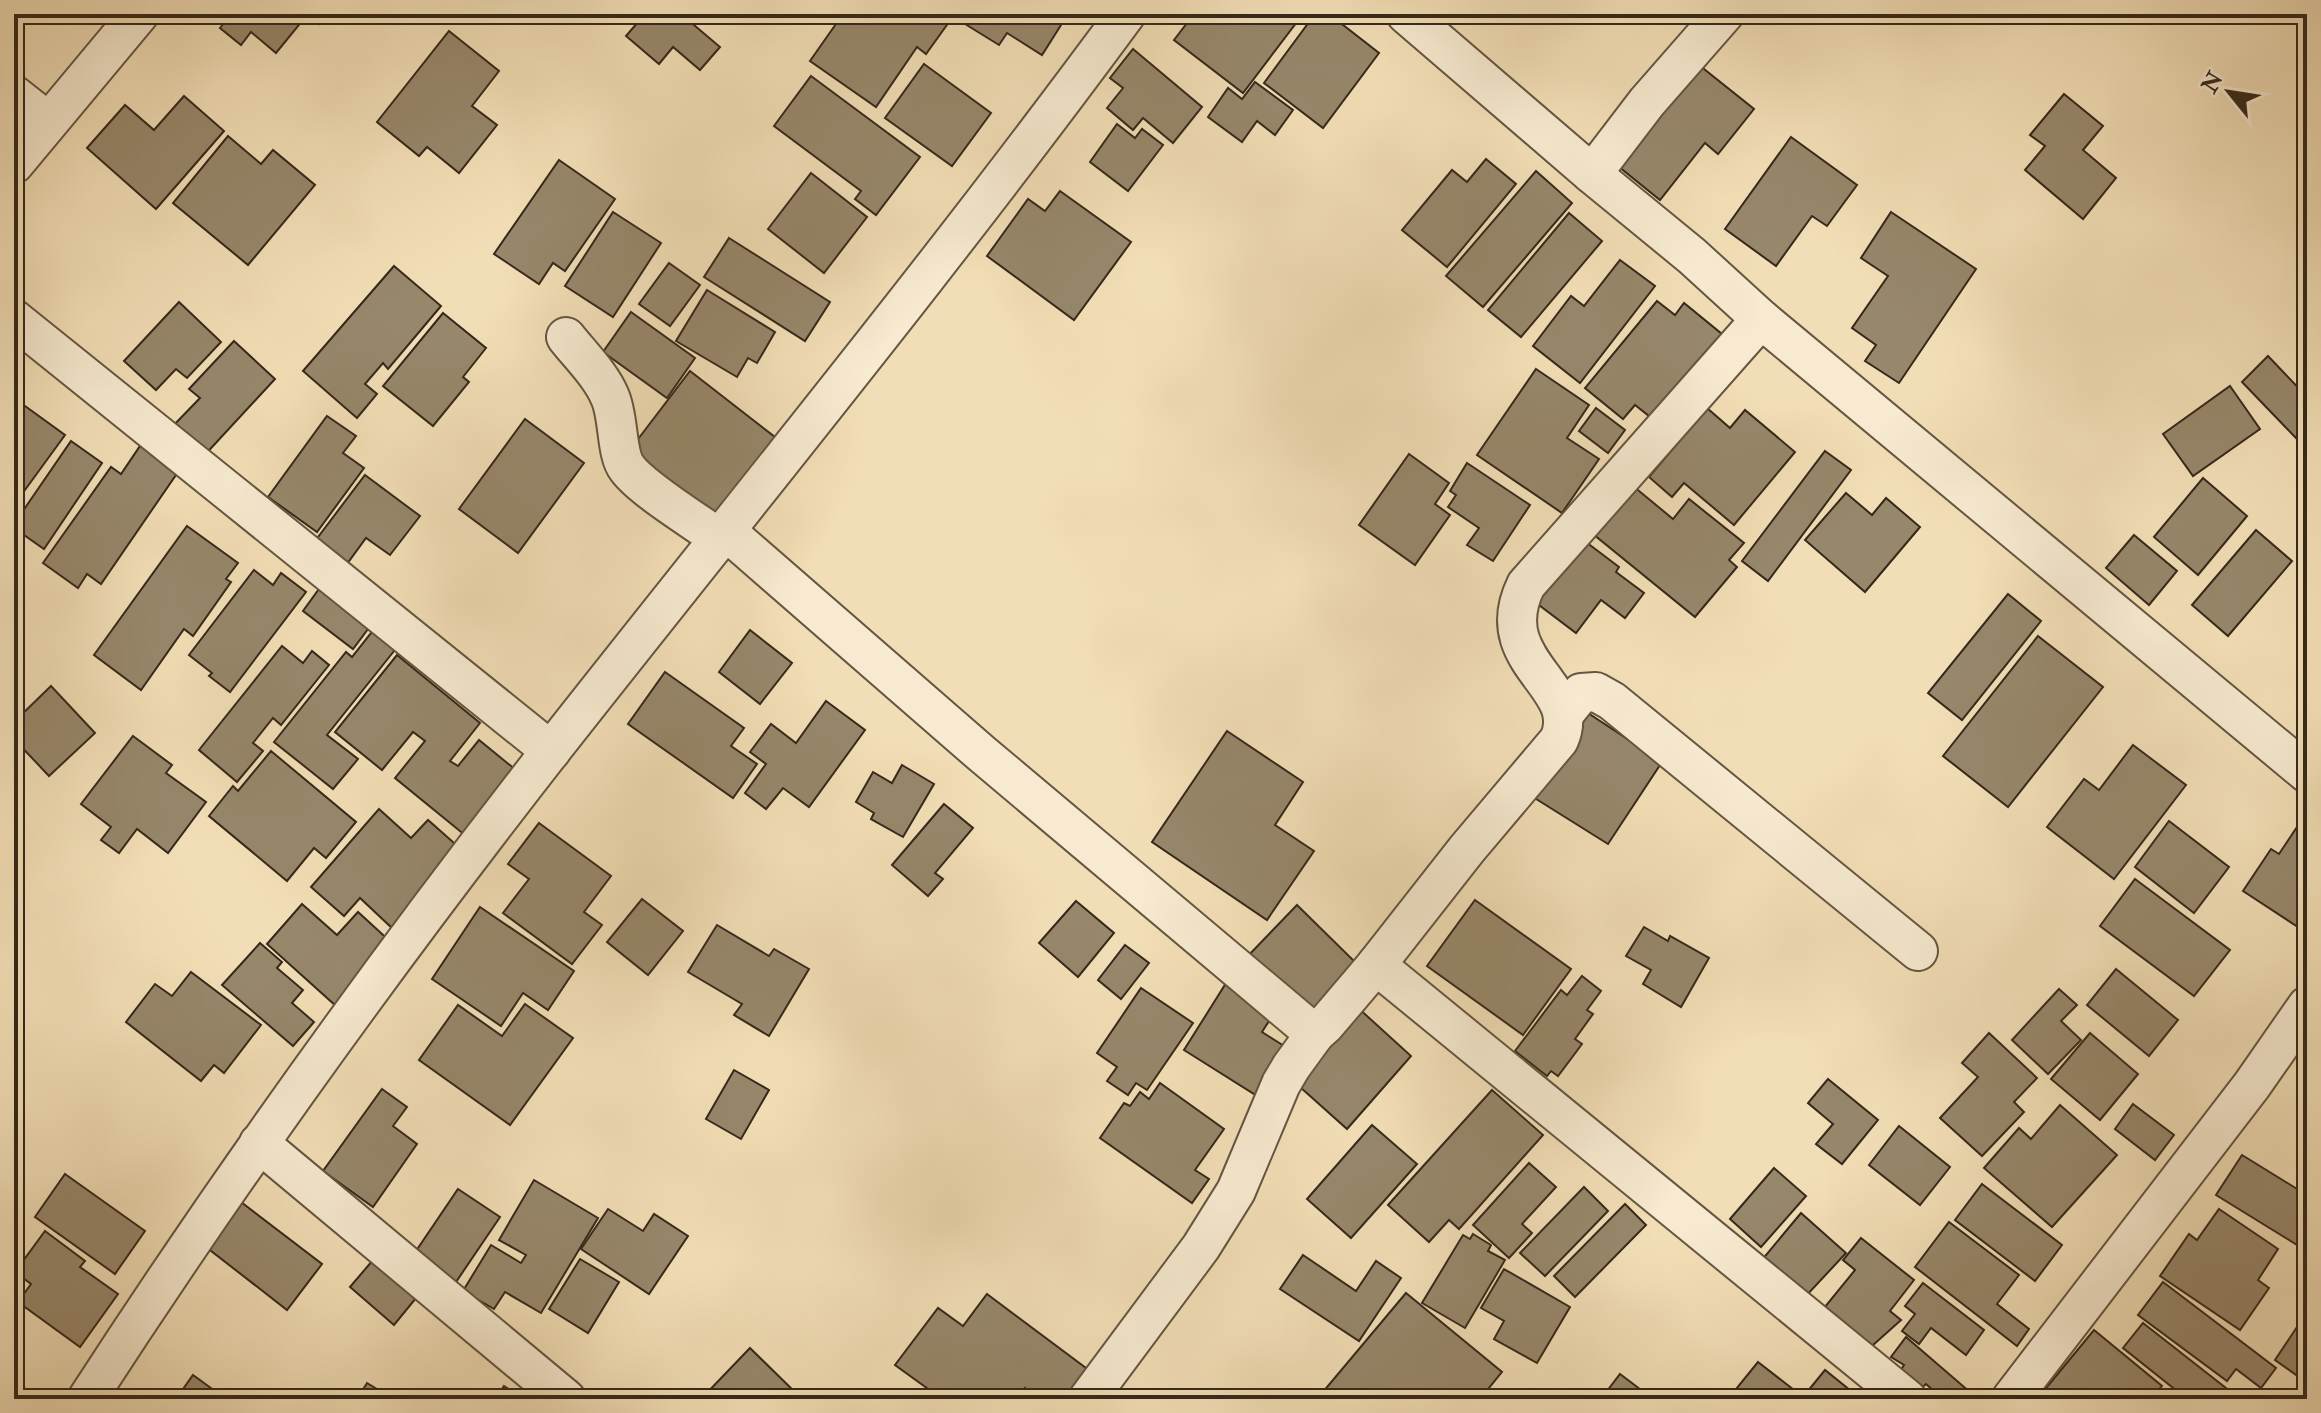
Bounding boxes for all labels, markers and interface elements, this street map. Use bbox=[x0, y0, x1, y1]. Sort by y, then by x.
north arrow bbox=[2189, 52, 2269, 132]
text: N bbox=[2195, 67, 2230, 99]

